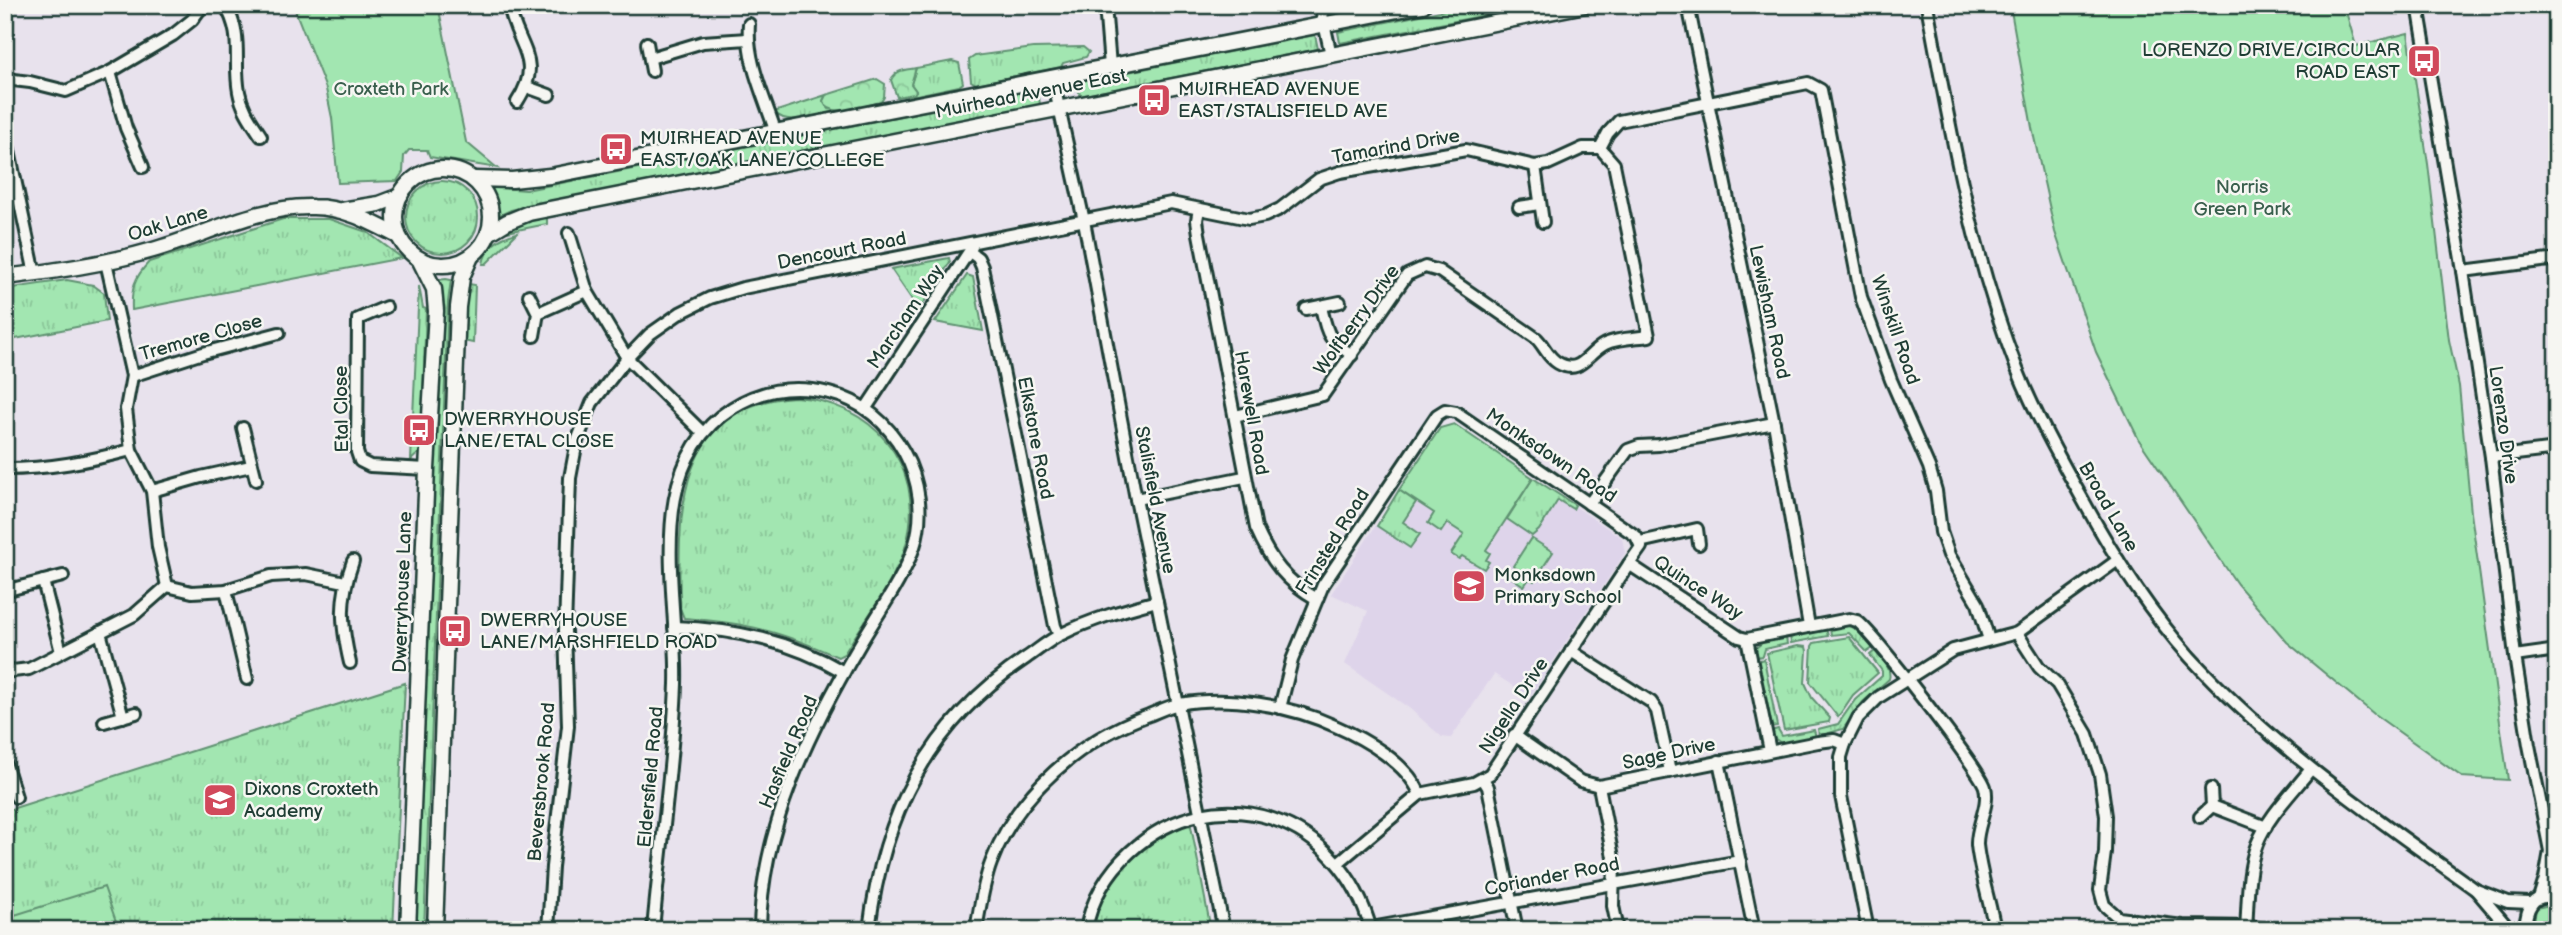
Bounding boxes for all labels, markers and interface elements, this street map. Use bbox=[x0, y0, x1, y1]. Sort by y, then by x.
place label: LORENZO DRIVE/CIRCULAR ROAD EAST bbox=[2142, 39, 2401, 84]
bus stop icon: LORENZO DRIVE/CIRCULAR ROAD EAST bbox=[2405, 42, 2443, 80]
street label: Muirhead Avenue East bbox=[933, 64, 1129, 124]
park label: Croxteth Park bbox=[333, 78, 449, 101]
place label: MUIRHEAD AVENUE EAST/STALISFIELD AVE bbox=[1178, 78, 1388, 123]
bus stop icon: MUIRHEAD AVENUE EAST/STALISFIELD AVE bbox=[1135, 81, 1173, 119]
street label: Tamarind Drive bbox=[1330, 124, 1462, 170]
place label: MUIRHEAD AVENUE EAST/OAK LANE/COLLEGE bbox=[640, 127, 885, 172]
bus stop icon: MUIRHEAD AVENUE EAST/OAK LANE/COLLEGE bbox=[597, 130, 635, 168]
park label: Norris Green Park bbox=[2193, 176, 2291, 221]
street label: Oak Lane bbox=[125, 201, 211, 247]
street label: Dencourt Road bbox=[776, 227, 908, 275]
street label: Lewisham Road bbox=[1744, 243, 1794, 381]
street label: Marcham Way bbox=[863, 260, 950, 373]
street label: Wolfberry Drive bbox=[1309, 260, 1405, 380]
street label: Winskill Road bbox=[1866, 272, 1924, 388]
street label: Tremore Close bbox=[137, 309, 265, 367]
street label: Harewell Road bbox=[1229, 349, 1273, 477]
street label: Lorenzo Drive bbox=[2483, 364, 2523, 486]
street label: Etal Close bbox=[330, 365, 354, 453]
street label: Elkstone Road bbox=[1012, 375, 1058, 501]
street label: Monksdown Road bbox=[1481, 404, 1621, 508]
place label: DWERRYHOUSE LANE/ETAL CLOSE bbox=[444, 408, 614, 453]
bus stop icon: DWERRYHOUSE LANE/ETAL CLOSE bbox=[400, 411, 438, 449]
street label: Stalisfield Avenue bbox=[1129, 424, 1181, 576]
street label: Broad Lane bbox=[2073, 458, 2143, 556]
street label: Frinsted Road bbox=[1291, 484, 1375, 600]
street label: Dwerryhouse Lane bbox=[389, 511, 417, 673]
street label: Quince Way bbox=[1649, 551, 1747, 626]
place label: Monksdown Primary School bbox=[1494, 564, 1622, 609]
school or university icon: Monksdown Primary School bbox=[1450, 567, 1488, 605]
place label: DWERRYHOUSE LANE/MARSHFIELD ROAD bbox=[480, 609, 717, 654]
bus stop icon: DWERRYHOUSE LANE/MARSHFIELD ROAD bbox=[436, 612, 474, 650]
street label: Nigella Drive bbox=[1474, 654, 1554, 758]
street label: Hasfield Road bbox=[755, 692, 823, 812]
street label: Beversbrook Road bbox=[524, 701, 560, 863]
street label: Eldersfield Road bbox=[633, 705, 669, 849]
street label: Sage Drive bbox=[1620, 733, 1718, 775]
place label: Dixons Croxteth Academy bbox=[244, 778, 379, 823]
school or university icon: Dixons Croxteth Academy bbox=[201, 781, 239, 819]
street label: Coriander Road bbox=[1482, 853, 1622, 901]

